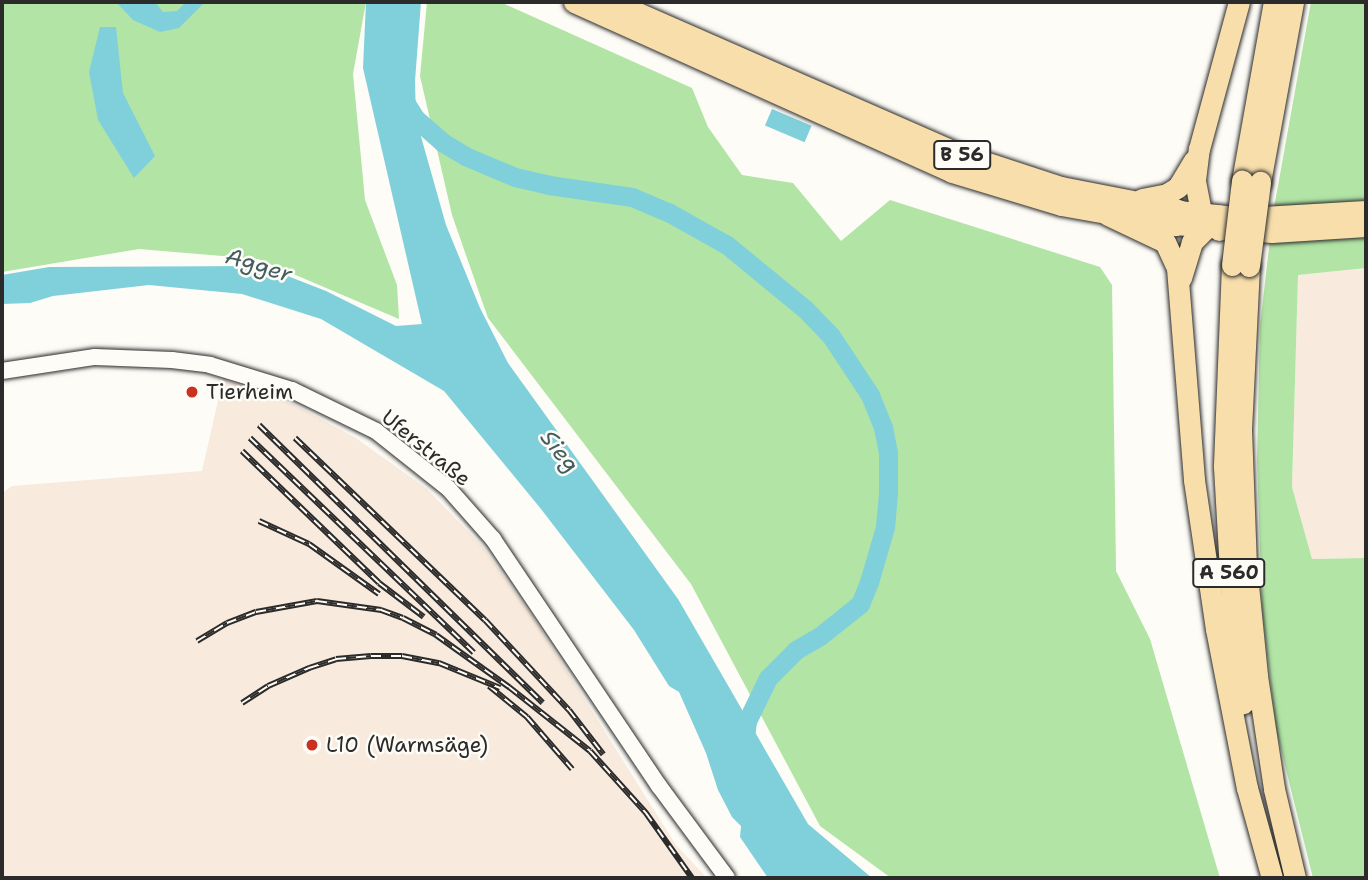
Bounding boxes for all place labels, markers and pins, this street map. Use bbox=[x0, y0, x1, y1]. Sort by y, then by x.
place label: Tierheim bbox=[206, 379, 293, 405]
marker: Tierheim bbox=[184, 384, 200, 400]
place label: L10 (Warmsäge) bbox=[326, 732, 488, 758]
marker: L10 (Warmsäge) bbox=[304, 737, 320, 753]

